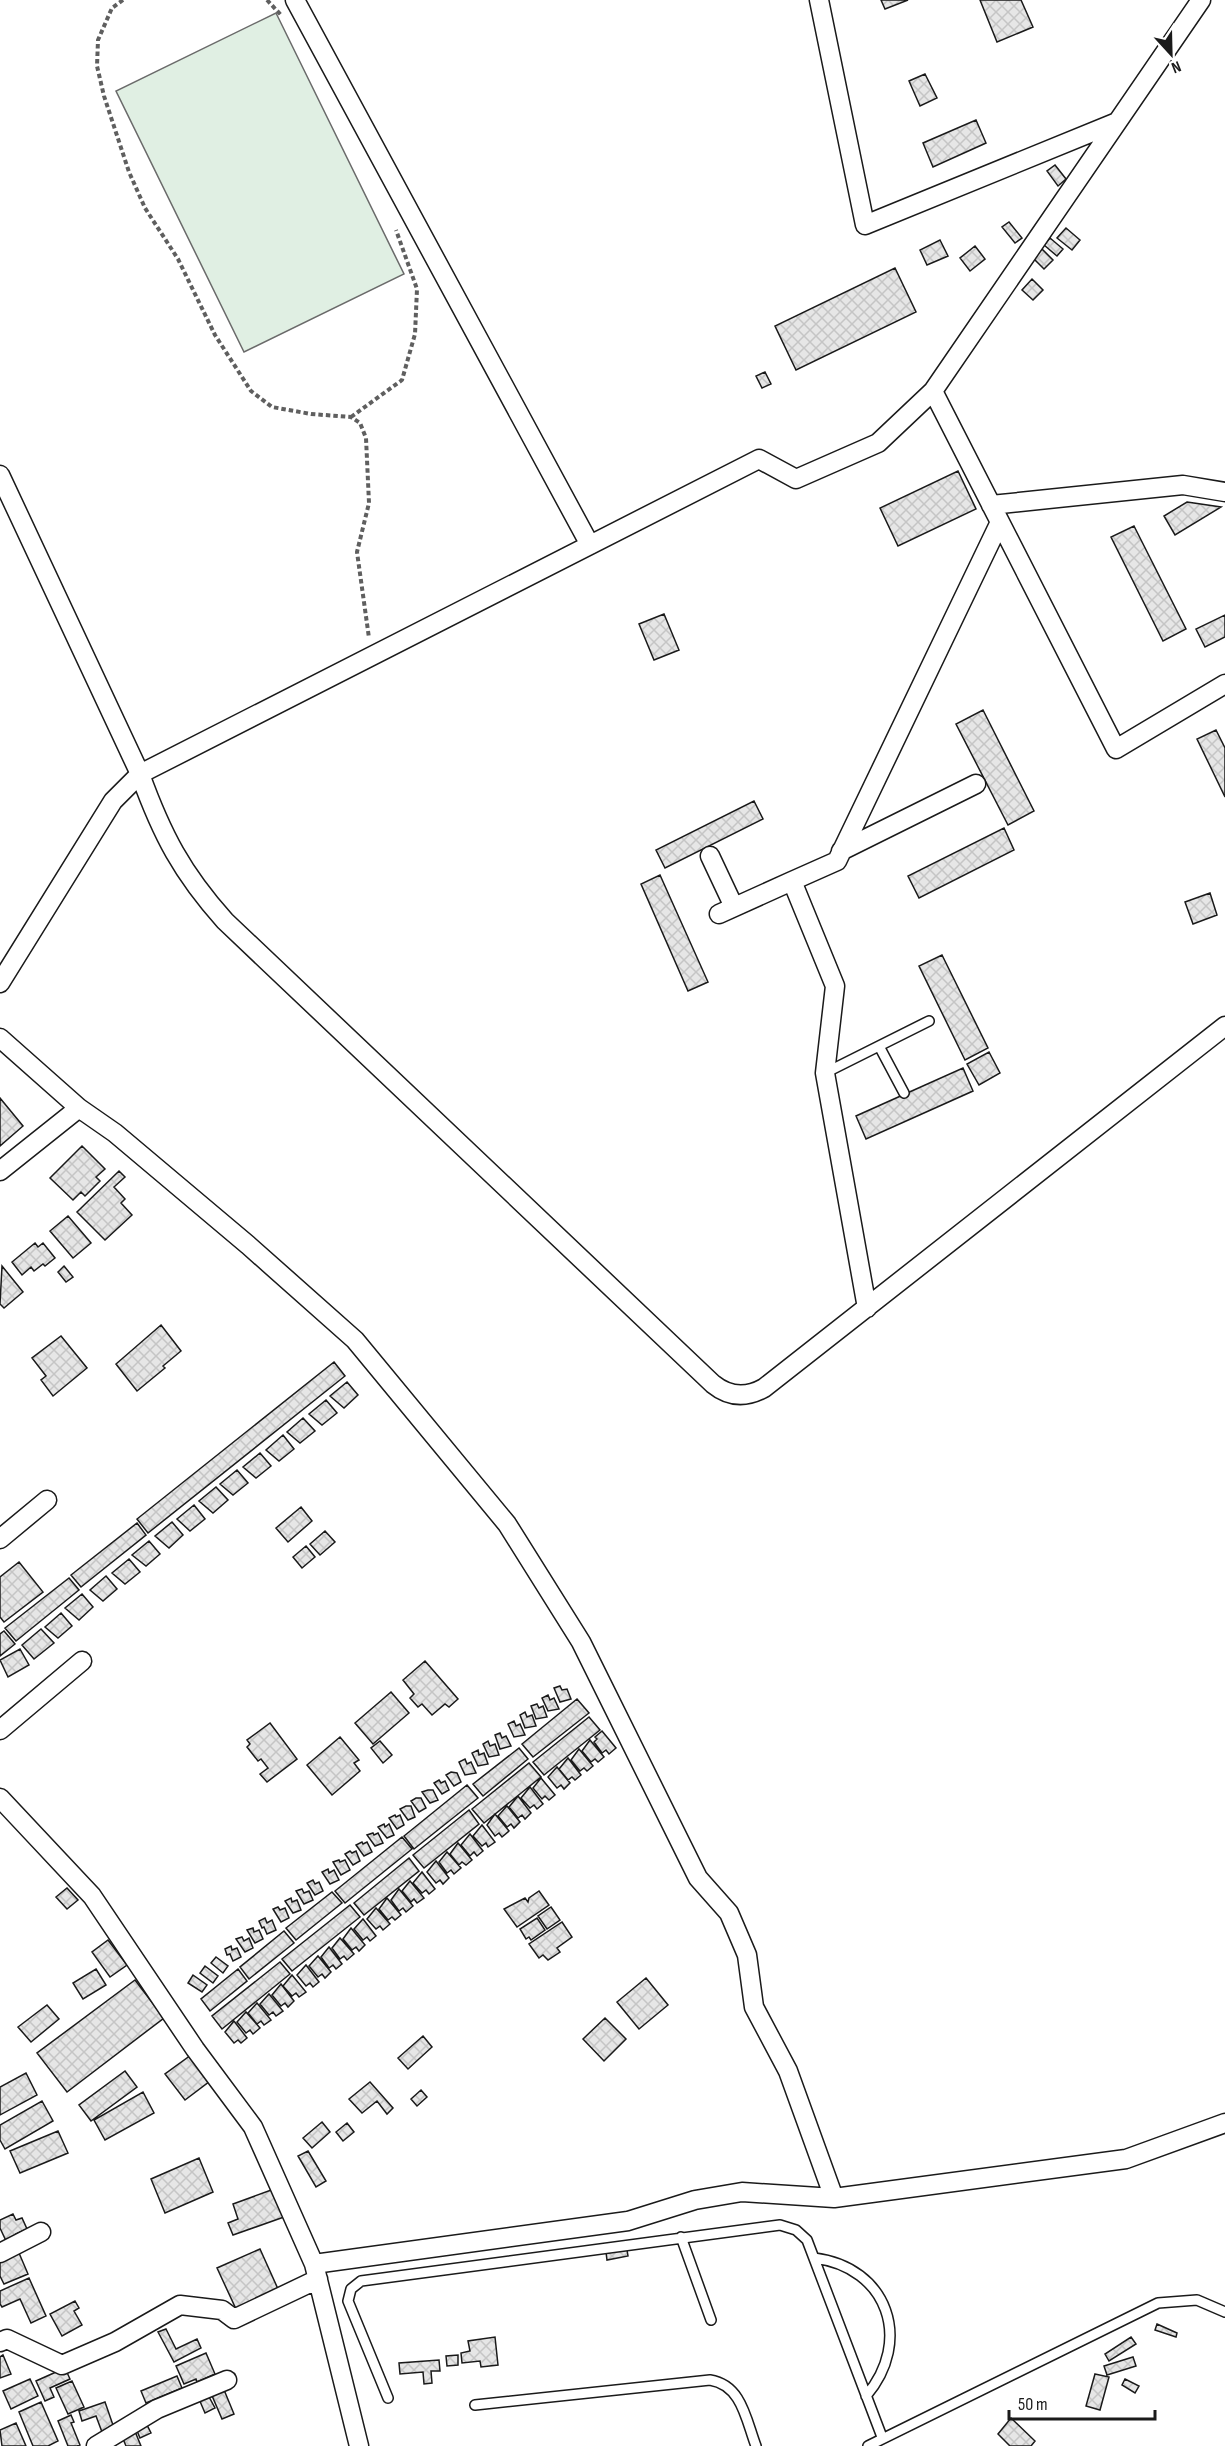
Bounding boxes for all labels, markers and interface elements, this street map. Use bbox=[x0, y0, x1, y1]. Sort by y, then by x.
north arrow bbox=[1141, 24, 1201, 84]
text: N bbox=[1169, 56, 1184, 77]
scale bar bbox=[1009, 2383, 1154, 2421]
text: 50 m bbox=[1018, 2394, 1048, 2415]

